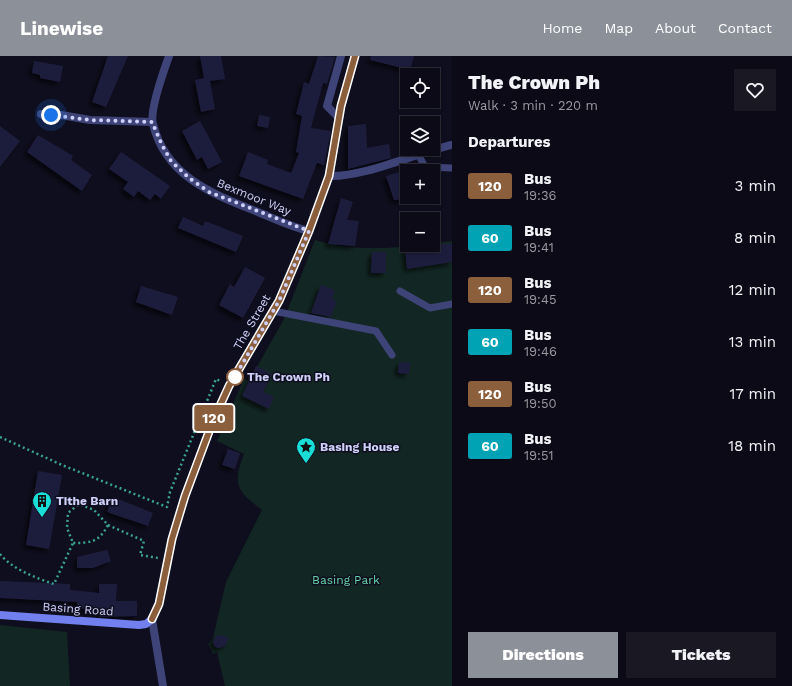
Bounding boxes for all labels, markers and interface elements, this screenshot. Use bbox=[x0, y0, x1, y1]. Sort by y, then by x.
text: Linewise bbox=[20, 17, 103, 40]
text: Home bbox=[542, 20, 582, 36]
text: Map bbox=[604, 20, 633, 36]
text: About bbox=[655, 20, 696, 36]
text: Contact bbox=[718, 20, 772, 36]
map controls bbox=[400, 68, 440, 252]
button: locate bbox=[400, 68, 440, 108]
button: heart bbox=[734, 69, 776, 111]
text: The Crown Ph bbox=[468, 71, 600, 94]
text: Walk · 3 min · 220 m bbox=[468, 98, 598, 113]
your location bbox=[41, 105, 61, 125]
button: layers bbox=[400, 116, 440, 156]
text: Departures bbox=[468, 133, 551, 151]
button: + bbox=[400, 164, 440, 204]
text: Bus bbox=[524, 170, 552, 188]
street label: Bexmoor Way bbox=[215, 176, 294, 219]
text: 3 min bbox=[735, 177, 776, 195]
text: 120 bbox=[478, 178, 502, 194]
text: 19:36 bbox=[524, 188, 556, 203]
button: − bbox=[400, 212, 440, 252]
text: Bus bbox=[524, 222, 552, 240]
text: 8 min bbox=[734, 229, 776, 247]
text: 60 bbox=[481, 230, 499, 246]
text: 19:41 bbox=[524, 240, 554, 255]
text: Bus bbox=[524, 274, 552, 292]
text: 12 min bbox=[729, 281, 776, 299]
text: 120 bbox=[478, 282, 502, 298]
street label: The Street bbox=[231, 292, 273, 352]
text: 19:45 bbox=[524, 292, 556, 307]
text: Bus bbox=[524, 326, 552, 344]
text: 13 min bbox=[729, 333, 776, 351]
text: 60 bbox=[481, 334, 499, 350]
text: 19:46 bbox=[524, 344, 557, 359]
marker: The Crown Ph bbox=[226, 368, 244, 386]
place label: The Crown Ph bbox=[247, 370, 330, 384]
text: Bus bbox=[524, 378, 552, 396]
text: 17 min bbox=[729, 385, 776, 403]
text: 120 bbox=[478, 386, 502, 402]
text: 19:50 bbox=[524, 396, 557, 411]
line badge: 120 bbox=[191, 405, 237, 431]
text: 120 bbox=[202, 410, 226, 426]
text: Bus bbox=[524, 430, 552, 448]
place icon: Basing House bbox=[295, 436, 317, 464]
text: 18 min bbox=[728, 437, 776, 455]
text: 60 bbox=[481, 438, 499, 454]
place label: Basing House bbox=[320, 440, 399, 454]
text: 19:51 bbox=[524, 448, 554, 463]
building icon: Tithe Barn bbox=[31, 490, 53, 518]
place label: Tithe Barn bbox=[56, 494, 118, 508]
park label: Basing Park bbox=[312, 573, 380, 587]
street label: Basing Road bbox=[42, 600, 114, 618]
button: Directions bbox=[468, 632, 618, 678]
button: Tickets bbox=[626, 632, 776, 678]

